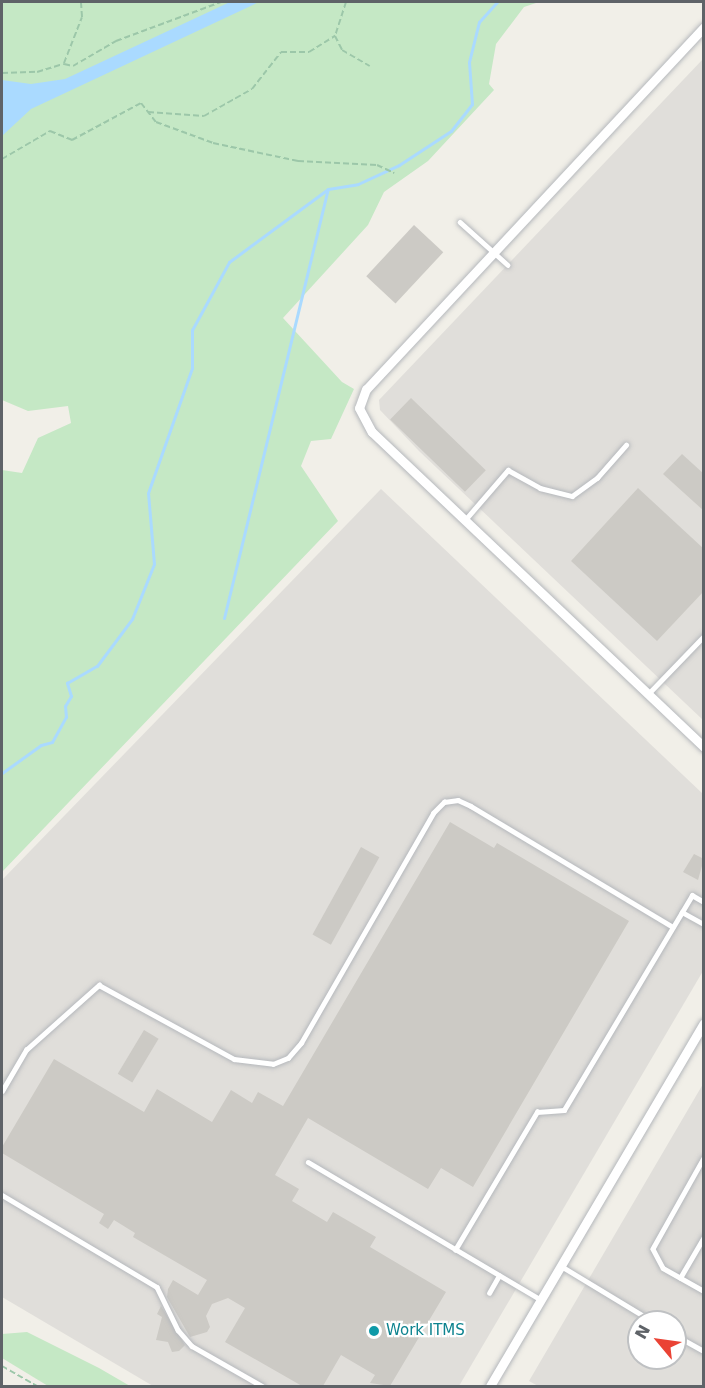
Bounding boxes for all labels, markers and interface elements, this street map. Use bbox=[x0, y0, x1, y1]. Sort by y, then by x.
north arrow bbox=[627, 1310, 687, 1370]
place label: Work ITMS bbox=[386, 1322, 465, 1340]
text: N bbox=[631, 1322, 654, 1342]
marker: Work ITMS bbox=[367, 1324, 381, 1338]

